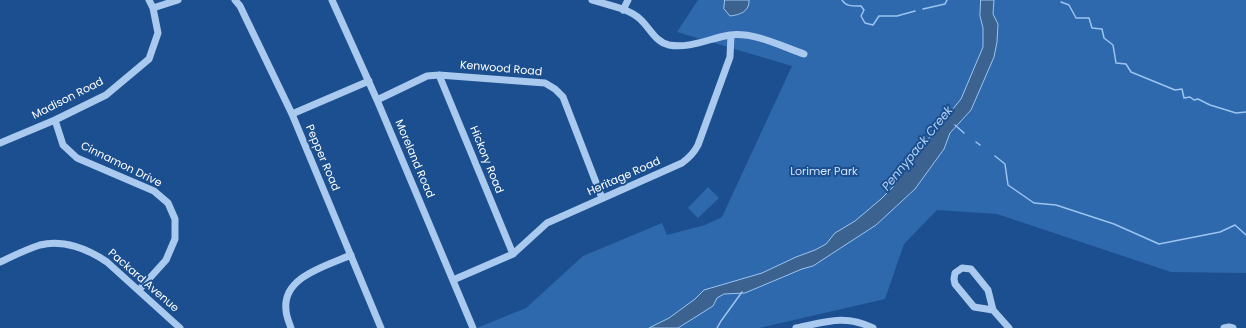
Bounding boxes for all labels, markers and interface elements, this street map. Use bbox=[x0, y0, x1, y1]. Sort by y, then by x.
street label: Kenwood Road bbox=[459, 59, 543, 79]
street label: Madison Road bbox=[30, 75, 106, 123]
water label: Pennypack Creek bbox=[880, 104, 956, 194]
street label: Moreland Road bbox=[392, 118, 436, 200]
street label: Pepper Road bbox=[302, 123, 342, 193]
street label: Hickory Road bbox=[466, 124, 506, 196]
street label: Cinnamon Drive bbox=[78, 140, 164, 190]
street label: Heritage Road bbox=[585, 155, 663, 199]
park label: Lorimer Park bbox=[790, 165, 858, 179]
street label: Packard Avenue bbox=[105, 247, 181, 315]

